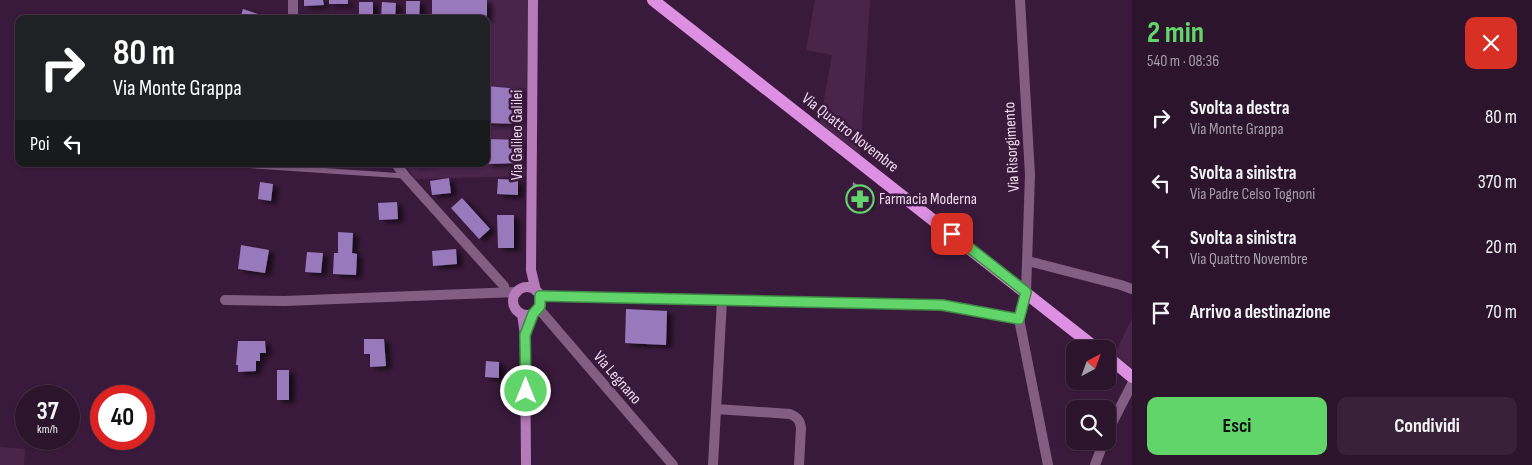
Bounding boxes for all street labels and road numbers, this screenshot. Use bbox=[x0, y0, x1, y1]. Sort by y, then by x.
street label: Via Quattro Novembre bbox=[798, 89, 902, 177]
street label: Via Galileo Galilei bbox=[508, 90, 527, 180]
street label: Via Risorgimento bbox=[1000, 101, 1024, 193]
street label: Via Legnano bbox=[589, 348, 645, 408]

